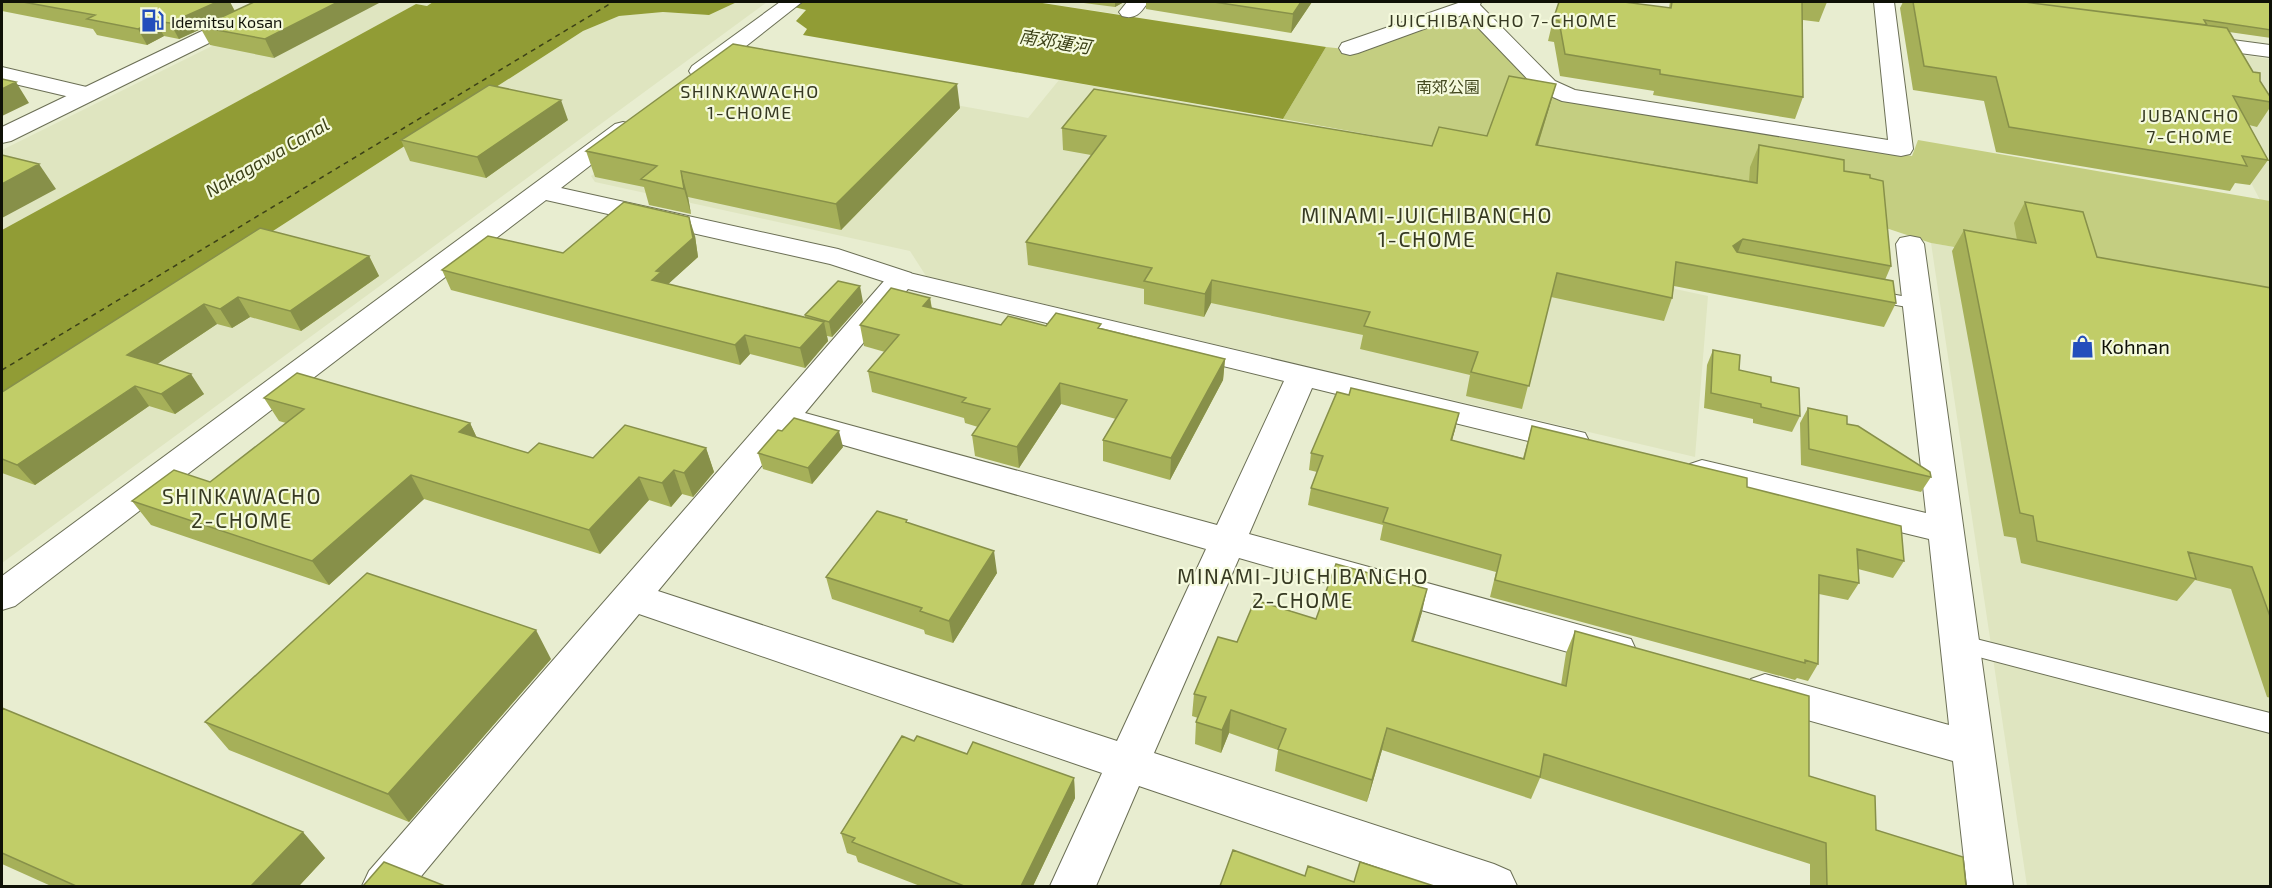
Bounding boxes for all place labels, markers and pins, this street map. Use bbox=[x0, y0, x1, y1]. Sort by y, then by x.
fuel station icon: Idemitsu Kosan bbox=[140, 8, 166, 34]
place label: Idemitsu Kosan bbox=[171, 12, 282, 31]
shop icon: Kohnan bbox=[2070, 333, 2096, 359]
place label: Kohnan bbox=[2101, 334, 2170, 358]

